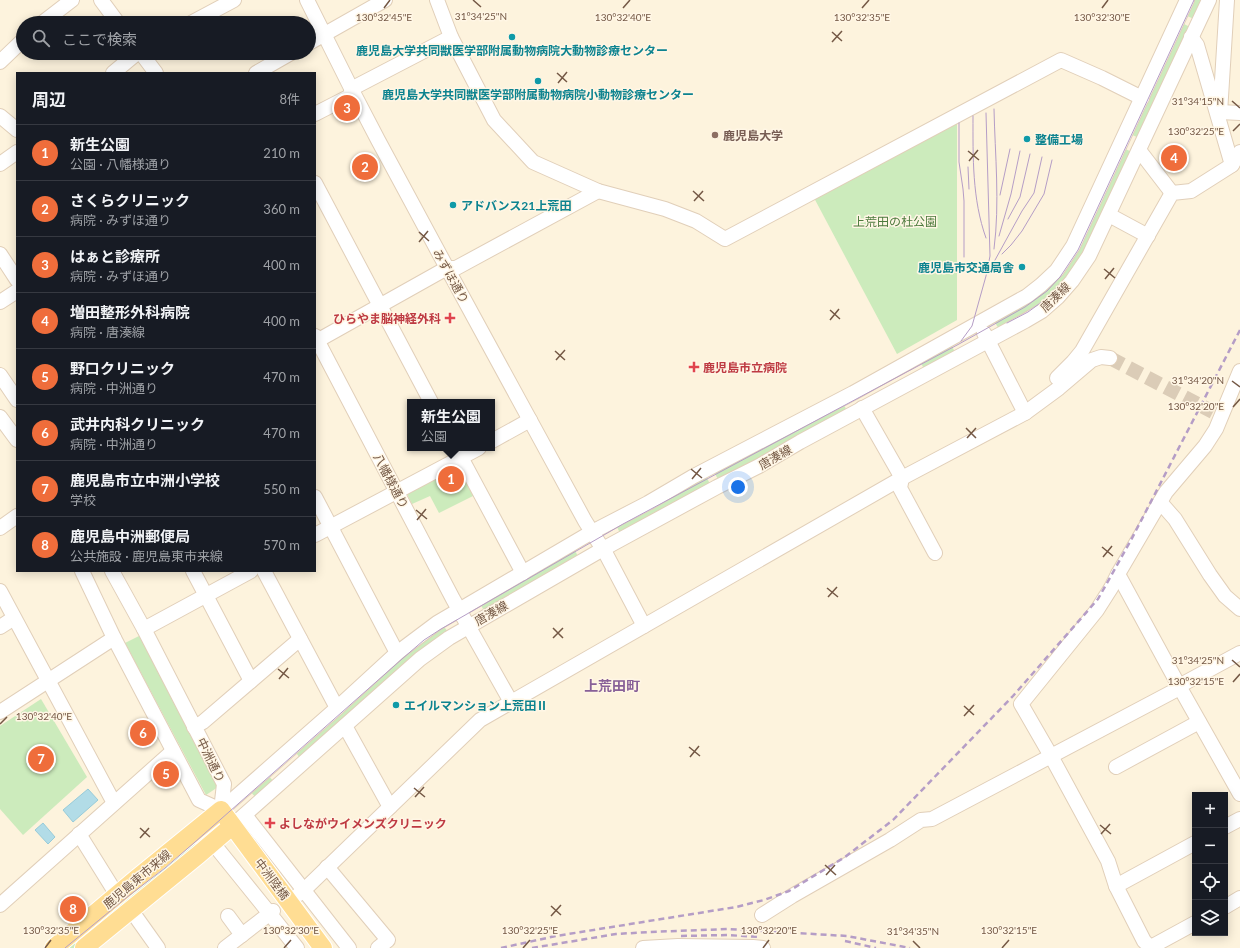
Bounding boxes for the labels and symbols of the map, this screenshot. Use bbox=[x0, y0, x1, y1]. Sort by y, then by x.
text: 31°34'25"N bbox=[455, 10, 507, 22]
text: 130°32'45"E bbox=[356, 11, 412, 23]
text: 130°32'40"E bbox=[595, 11, 651, 23]
text: 130°32'35"E bbox=[834, 11, 890, 23]
text: 130°32'30"E bbox=[1074, 11, 1130, 23]
marker: 鹿児島大学共同獣医学部附属動物病院大動物診療センター bbox=[507, 32, 517, 42]
place label: 鹿児島大学共同獣医学部附属動物病院大動物診療センター bbox=[356, 43, 668, 58]
marker: 鹿児島大学共同獣医学部附属動物病院小動物診療センター bbox=[533, 76, 543, 86]
place label: 鹿児島大学共同獣医学部附属動物病院小動物診療センター bbox=[382, 87, 694, 102]
pin: 3 bbox=[334, 93, 360, 123]
text: 31°34'15"N bbox=[1172, 95, 1224, 107]
text: 130°32'25"E bbox=[1168, 125, 1224, 137]
place label: 鹿児島大学 bbox=[723, 128, 783, 143]
marker: 鹿児島大学 bbox=[710, 130, 720, 140]
place label: 整備工場 bbox=[1035, 132, 1083, 147]
marker: 整備工場 bbox=[1022, 134, 1032, 144]
pin: 4 bbox=[1161, 143, 1187, 173]
pin: 2 bbox=[352, 152, 378, 182]
place label: アドバンス21上荒田 bbox=[461, 198, 571, 213]
marker: アドバンス21上荒田 bbox=[448, 200, 458, 210]
park label: 上荒田の杜公園 bbox=[853, 214, 937, 229]
street label: みずほ通り bbox=[430, 246, 472, 306]
place label: 鹿児島市交通局舎 bbox=[918, 260, 1014, 275]
marker: 鹿児島市交通局舎 bbox=[1017, 262, 1027, 272]
street label: 唐湊線 bbox=[1037, 279, 1073, 315]
place label: ひらやま脳神経外科 bbox=[333, 311, 441, 326]
marker: ひらやま脳神経外科 bbox=[444, 312, 456, 324]
place label: 鹿児島市立病院 bbox=[703, 360, 787, 375]
marker: 鹿児島市立病院 bbox=[688, 361, 700, 373]
text: 31°34'20"N bbox=[1172, 374, 1224, 386]
text: 130°32'20"E bbox=[1168, 400, 1224, 412]
street label: 唐湊線 bbox=[756, 442, 794, 472]
street label: 八幡様通り bbox=[370, 451, 412, 511]
pin: 1 bbox=[438, 464, 464, 494]
your location bbox=[728, 477, 748, 497]
street label: 唐湊線 bbox=[472, 598, 510, 628]
text: 31°34'25"N bbox=[1172, 654, 1224, 666]
text: 130°32'15"E bbox=[1168, 675, 1224, 687]
district label: 上荒田町 bbox=[584, 677, 640, 694]
place label: エイルマンション上荒田Ⅱ bbox=[404, 698, 548, 713]
marker: エイルマンション上荒田Ⅱ bbox=[391, 700, 401, 710]
text: 130°32'40"E bbox=[16, 710, 72, 722]
pin: 6 bbox=[130, 718, 156, 748]
street label: 中洲通り bbox=[194, 735, 228, 785]
pin: 7 bbox=[28, 744, 54, 774]
pin: 5 bbox=[153, 759, 179, 789]
place label: よしながウイメンズクリニック bbox=[279, 816, 447, 831]
marker: よしながウイメンズクリニック bbox=[264, 817, 276, 829]
street label: 鹿児島東市来線 bbox=[100, 846, 174, 912]
street label: 中洲陸橋 bbox=[252, 855, 292, 903]
pin: 8 bbox=[60, 894, 86, 924]
text: 130°32'35"E bbox=[23, 924, 79, 936]
text: 130°32'30"E bbox=[263, 924, 319, 936]
text: 130°32'25"E bbox=[502, 924, 558, 936]
text: 130°32'20"E bbox=[741, 924, 797, 936]
text: 130°32'15"E bbox=[981, 924, 1037, 936]
text: 31°34'35"N bbox=[887, 925, 939, 937]

